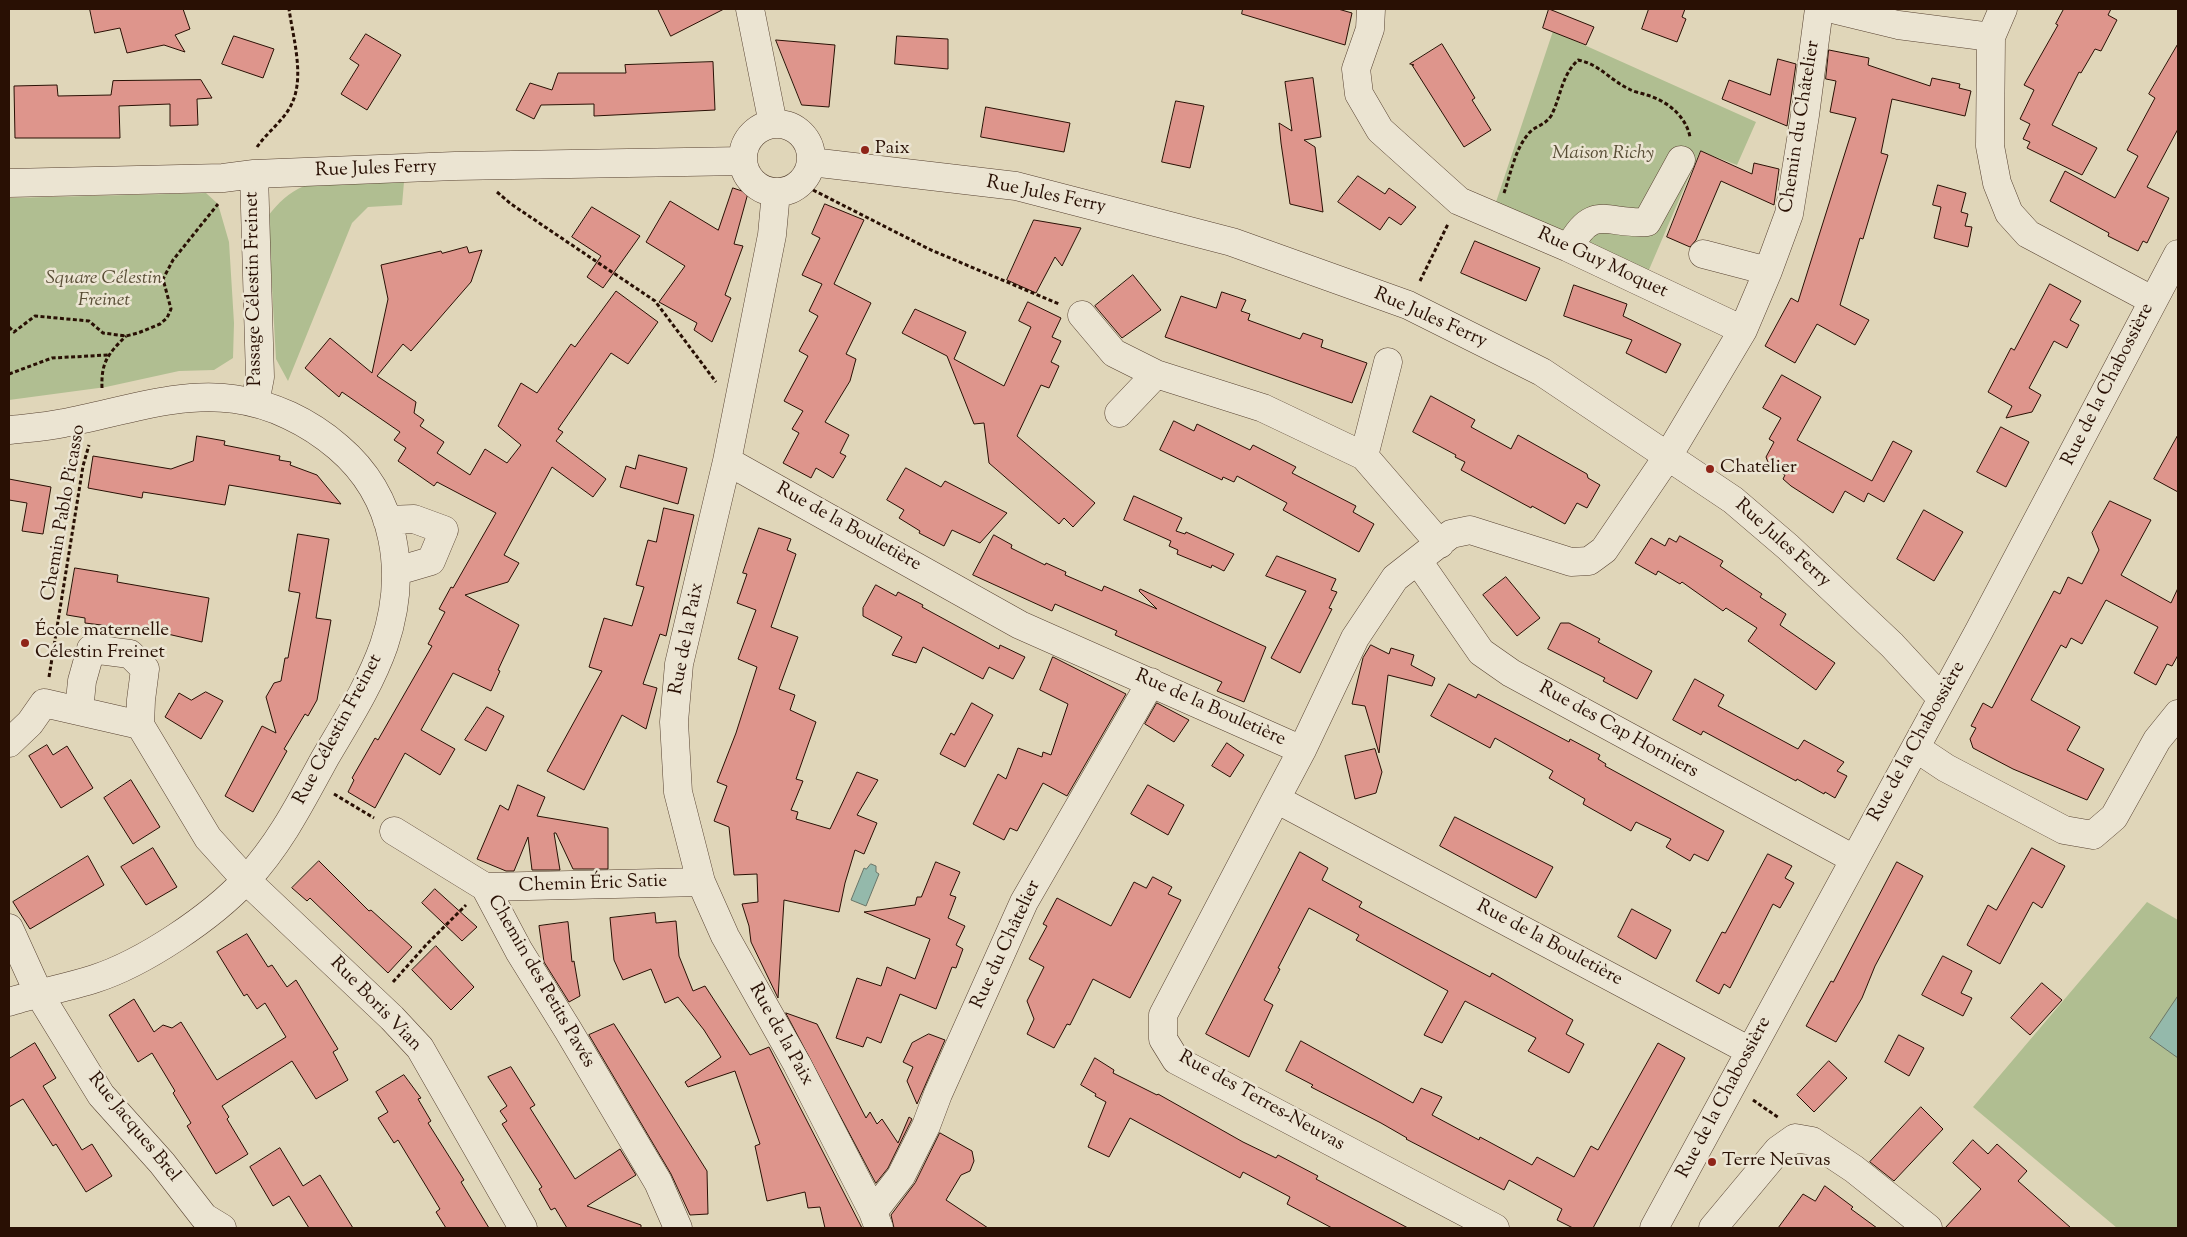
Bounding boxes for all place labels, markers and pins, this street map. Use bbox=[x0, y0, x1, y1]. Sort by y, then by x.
place label: Paix bbox=[875, 139, 910, 161]
marker: Paix bbox=[859, 144, 871, 156]
place label: Chatelier bbox=[1720, 458, 1797, 480]
marker: Chatelier bbox=[1704, 463, 1716, 475]
place label: École maternelle Célestin Freinet bbox=[35, 621, 169, 665]
marker: École maternelle Célestin Freinet bbox=[19, 637, 31, 649]
place label: Terre Neuvas bbox=[1722, 1151, 1831, 1173]
marker: Terre Neuvas bbox=[1706, 1156, 1718, 1168]

